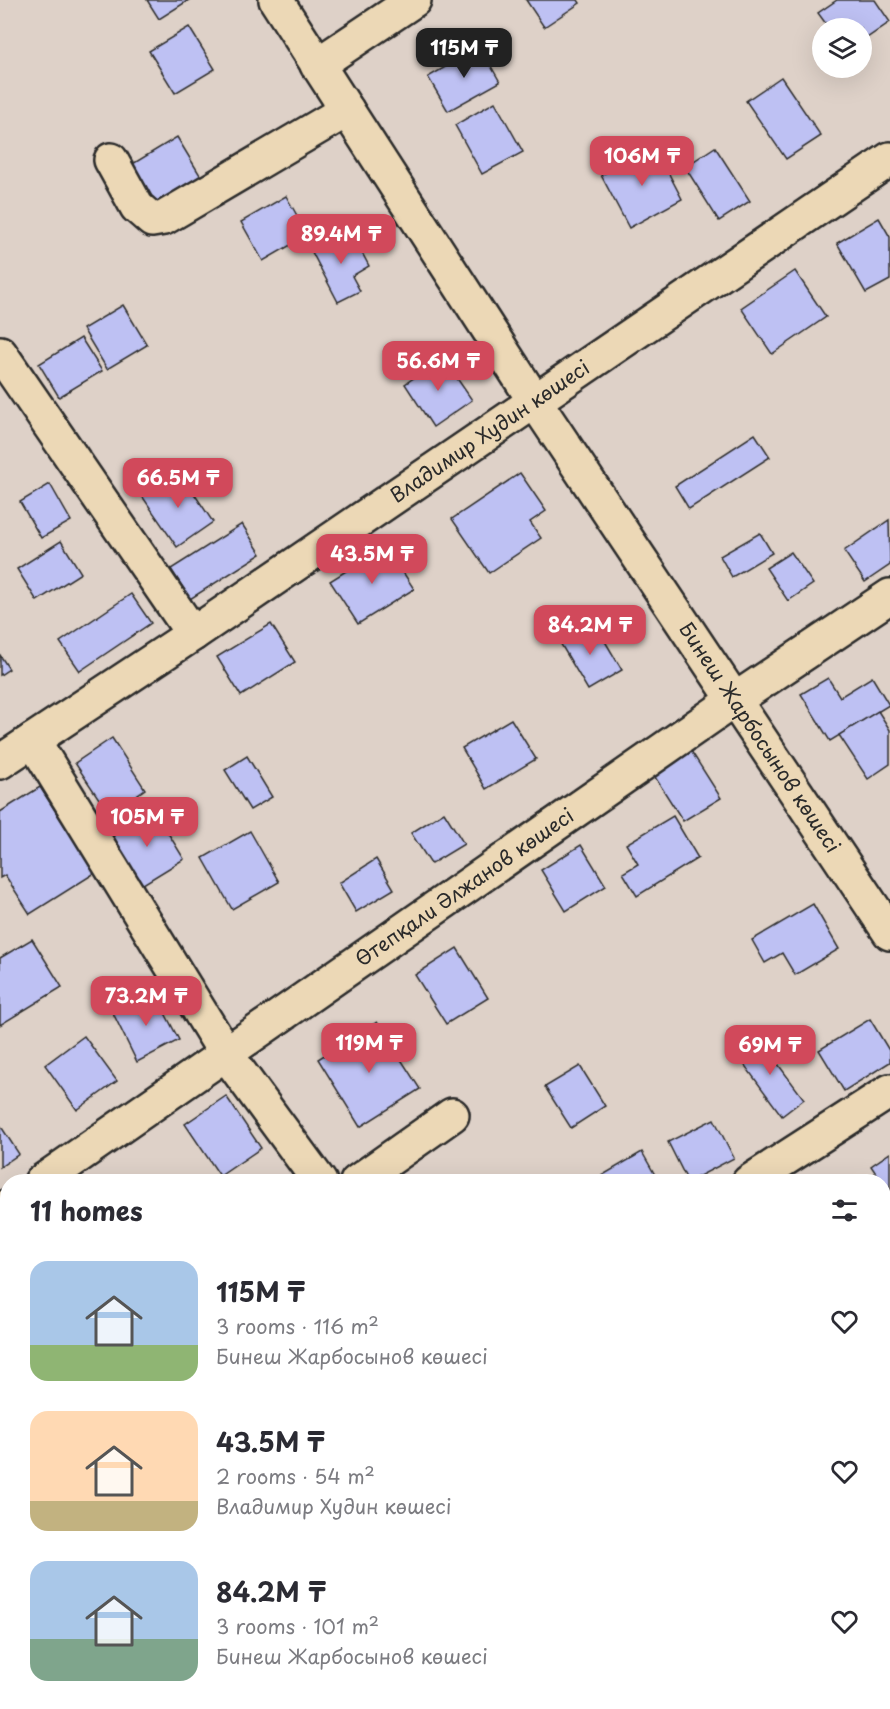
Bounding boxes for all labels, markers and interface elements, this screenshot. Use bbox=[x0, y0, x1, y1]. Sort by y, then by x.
map controls bbox=[812, 18, 872, 78]
button: layers bbox=[812, 18, 872, 78]
pin: 115M ₸ bbox=[415, 28, 513, 79]
text: 115M ₸ bbox=[430, 32, 498, 62]
pin: 106M ₸ bbox=[593, 136, 691, 187]
text: 106M ₸ bbox=[604, 140, 680, 170]
pin: 89.4M ₸ bbox=[286, 214, 396, 265]
text: 89.4M ₸ bbox=[301, 218, 381, 248]
pin: 56.6M ₸ bbox=[383, 341, 493, 392]
text: 56.6M ₸ bbox=[396, 345, 480, 375]
street label: Владимир Худин көшесі bbox=[384, 352, 595, 510]
pin: 66.5M ₸ bbox=[123, 458, 233, 509]
text: 66.5M ₸ bbox=[137, 462, 219, 492]
pin: 43.5M ₸ bbox=[317, 534, 427, 585]
text: 43.5M ₸ bbox=[330, 538, 414, 568]
pin: 84.2M ₸ bbox=[535, 605, 645, 656]
text: 84.2M ₸ bbox=[548, 609, 632, 639]
street label: Бинеш Жарбосынов көшесі bbox=[672, 616, 848, 858]
pin: 105M ₸ bbox=[98, 797, 196, 848]
street label: Өтепқали Әлжанов көшесі bbox=[349, 800, 580, 973]
text: 105M ₸ bbox=[110, 801, 184, 831]
pin: 73.2M ₸ bbox=[91, 976, 201, 1027]
text: 73.2M ₸ bbox=[105, 980, 187, 1010]
pin: 119M ₸ bbox=[320, 1023, 418, 1074]
pin: 69M ₸ bbox=[728, 1025, 812, 1076]
text: 119M ₸ bbox=[335, 1027, 403, 1057]
text: 69M ₸ bbox=[739, 1029, 801, 1059]
text: 11 homes bbox=[30, 1191, 143, 1230]
icon: filters bbox=[828, 1194, 861, 1227]
text: 115M ₸ bbox=[216, 1272, 305, 1311]
icon: home bbox=[78, 1285, 150, 1357]
icon: heart bbox=[828, 1305, 861, 1338]
text: 3 rooms · 116 m² bbox=[216, 1311, 379, 1341]
text: Бинеш Жарбосынов көшесі bbox=[216, 1341, 488, 1371]
text: 43.5M ₸ bbox=[216, 1422, 324, 1461]
icon: home bbox=[78, 1435, 150, 1507]
icon: heart bbox=[828, 1455, 861, 1488]
text: 2 rooms · 54 m² bbox=[216, 1461, 375, 1491]
text: Владимир Худин көшесі bbox=[216, 1491, 451, 1521]
text: 84.2M ₸ bbox=[216, 1572, 326, 1611]
icon: home bbox=[78, 1585, 150, 1657]
icon: heart bbox=[828, 1605, 861, 1638]
text: 3 rooms · 101 m² bbox=[216, 1611, 379, 1641]
text: Бинеш Жарбосынов көшесі bbox=[216, 1641, 488, 1671]

